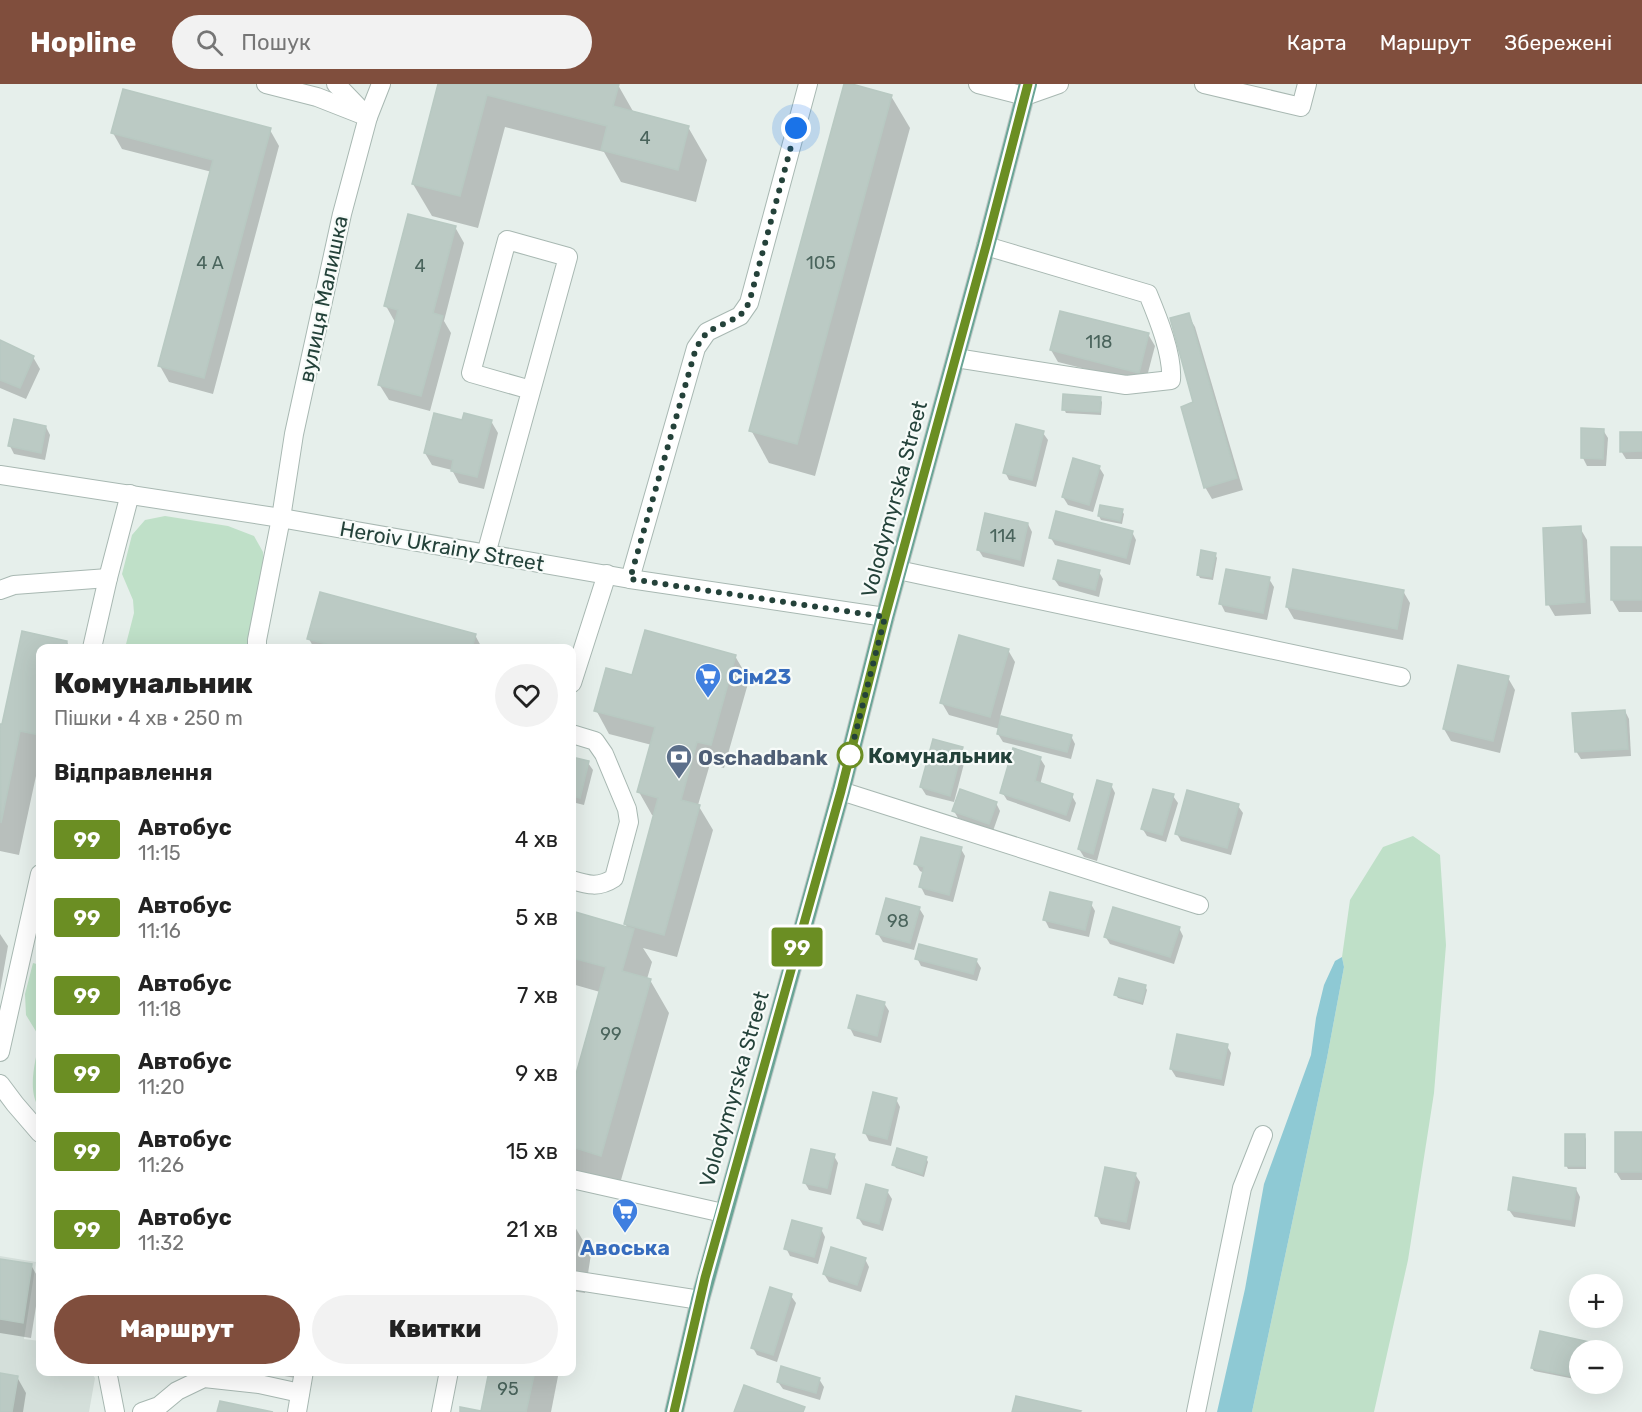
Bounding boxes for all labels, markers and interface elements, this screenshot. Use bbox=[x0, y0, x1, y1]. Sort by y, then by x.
search box bbox=[172, 15, 592, 69]
text: Hopline bbox=[30, 26, 136, 59]
icon: search bbox=[193, 26, 226, 59]
text: Пошук bbox=[241, 29, 311, 56]
text: Карта bbox=[1287, 30, 1347, 55]
text: Маршрут bbox=[1380, 30, 1471, 55]
text: Збережені bbox=[1504, 30, 1612, 55]
your location bbox=[781, 113, 811, 143]
house number: 4 bbox=[639, 127, 651, 149]
street label: вулиця Малишка bbox=[293, 213, 353, 385]
house number: 4 А bbox=[196, 252, 224, 274]
house number: 105 bbox=[806, 252, 836, 274]
house number: 4 bbox=[414, 255, 426, 277]
house number: 118 bbox=[1086, 331, 1112, 353]
street label: Volodymyrska Street bbox=[856, 398, 932, 600]
street label: Heroiv Ukrainy Street bbox=[338, 516, 546, 576]
house number: 114 bbox=[990, 525, 1016, 547]
supermarket icon: Сім23 bbox=[693, 661, 723, 699]
button: heart bbox=[495, 664, 558, 727]
place label: Сім23 bbox=[728, 664, 791, 689]
text: Комунальник bbox=[54, 667, 253, 700]
text: Пішки · 4 хв · 250 m bbox=[54, 706, 243, 730]
bank icon: Oschadbank bbox=[664, 742, 694, 780]
marker: Комунальник bbox=[837, 742, 863, 768]
place label: Комунальник bbox=[868, 743, 1013, 768]
place label: Oschadbank bbox=[698, 745, 828, 770]
text: Відправлення bbox=[54, 759, 212, 786]
text: Автобус bbox=[138, 814, 232, 841]
text: 4 хв bbox=[515, 826, 558, 853]
text: 99 bbox=[74, 827, 100, 852]
text: 11:15 bbox=[138, 841, 181, 865]
text: Автобус bbox=[138, 892, 232, 919]
text: 5 хв bbox=[515, 904, 558, 931]
text: 99 bbox=[74, 905, 100, 930]
house number: 98 bbox=[887, 910, 909, 932]
text: 11:16 bbox=[138, 919, 181, 943]
line badge: 99 bbox=[770, 928, 824, 966]
text: 99 bbox=[784, 935, 810, 960]
text: Автобус bbox=[138, 970, 232, 997]
text: 7 хв bbox=[517, 982, 558, 1009]
text: 99 bbox=[74, 983, 100, 1008]
street label: Volodymyrska Street bbox=[694, 988, 774, 1190]
text: 11:18 bbox=[138, 997, 182, 1021]
house number: 99 bbox=[600, 1023, 622, 1045]
text: Автобус bbox=[138, 1048, 232, 1075]
text: 9 хв bbox=[515, 1060, 558, 1087]
text: 99 bbox=[74, 1061, 100, 1086]
text: 11:20 bbox=[138, 1075, 185, 1099]
text: Автобус bbox=[138, 1126, 232, 1153]
text: 15 хв bbox=[506, 1138, 558, 1165]
text: 99 bbox=[74, 1139, 100, 1164]
text: 11:26 bbox=[138, 1153, 184, 1177]
supermarket icon: Авоська bbox=[610, 1196, 640, 1234]
text: Автобус bbox=[138, 1204, 232, 1231]
text: 21 хв bbox=[506, 1216, 558, 1243]
text: 99 bbox=[74, 1217, 100, 1242]
text: 11:32 bbox=[138, 1231, 184, 1255]
place label: Авоська bbox=[580, 1235, 670, 1260]
map controls bbox=[1569, 1274, 1623, 1394]
button: + bbox=[1569, 1274, 1623, 1328]
button: Маршрут bbox=[54, 1295, 300, 1364]
button: Квитки bbox=[312, 1295, 558, 1364]
button: − bbox=[1569, 1340, 1623, 1394]
house number: 95 bbox=[497, 1378, 519, 1400]

